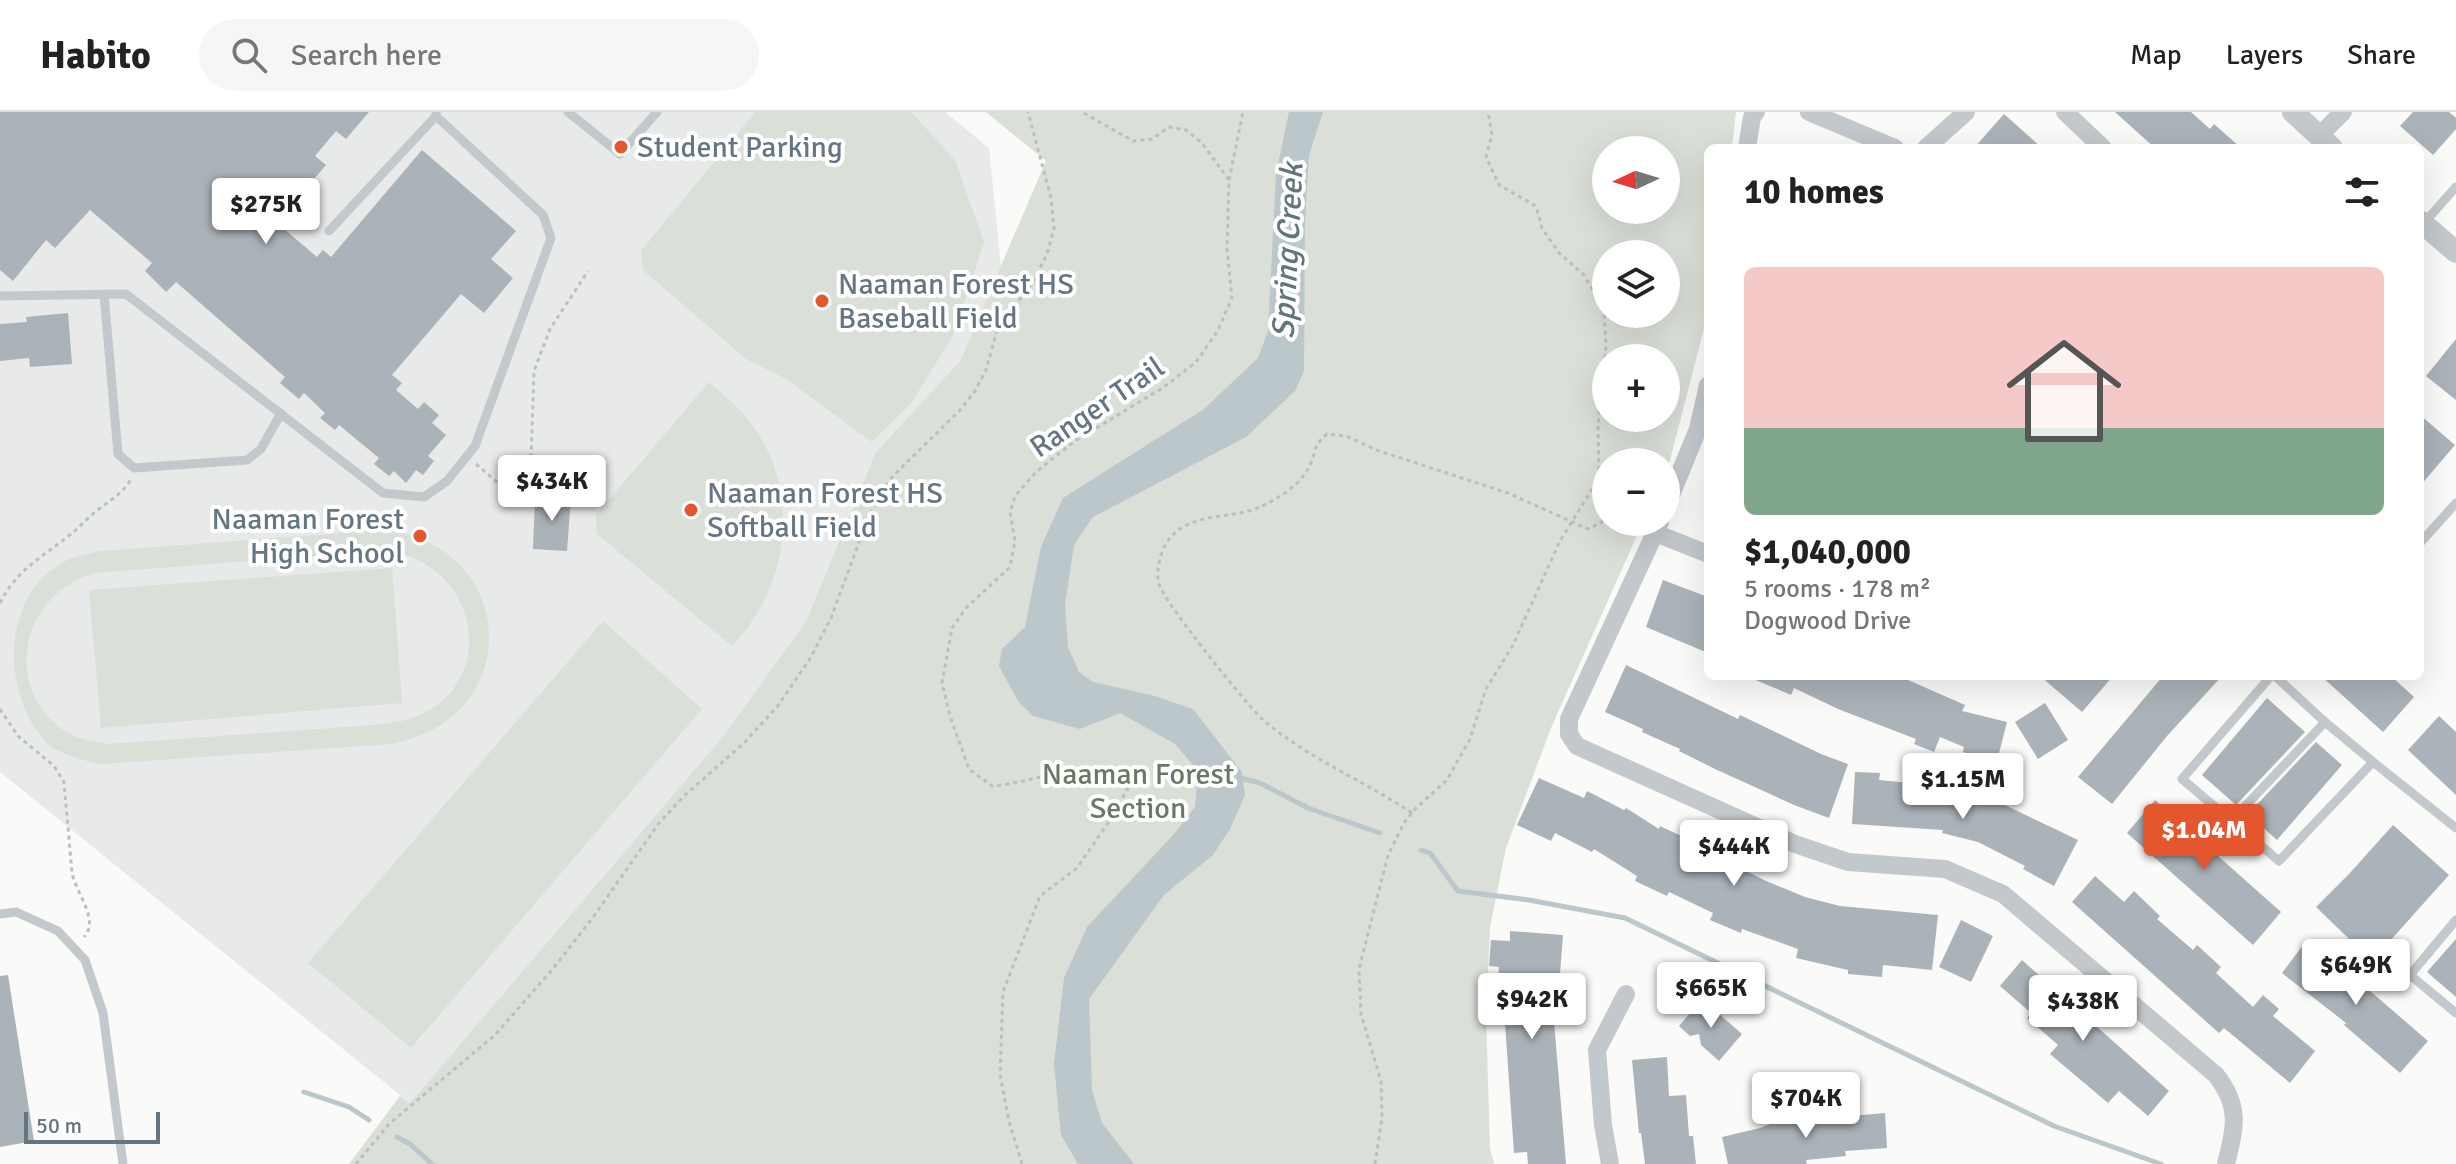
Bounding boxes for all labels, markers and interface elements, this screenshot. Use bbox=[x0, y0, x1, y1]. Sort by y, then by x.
search box bbox=[199, 19, 759, 91]
text: Habito bbox=[40, 32, 151, 79]
icon: search bbox=[227, 33, 271, 77]
text: Search here bbox=[291, 37, 442, 74]
text: Map bbox=[2130, 38, 2182, 72]
text: Layers bbox=[2226, 38, 2303, 72]
text: Share bbox=[2347, 38, 2416, 72]
place label: Student Parking bbox=[637, 129, 843, 166]
north arrow bbox=[1592, 136, 1680, 224]
map controls bbox=[1592, 136, 1680, 536]
marker: Student Parking bbox=[612, 138, 630, 156]
water label: Spring Creek bbox=[1263, 159, 1312, 340]
icon: filters bbox=[2340, 170, 2384, 214]
text: 10 homes bbox=[1744, 171, 1884, 213]
pin: $275K bbox=[210, 178, 322, 246]
text: $275K bbox=[230, 188, 302, 220]
button: layers bbox=[1592, 240, 1680, 328]
place label: Naaman Forest HS Baseball Field bbox=[838, 266, 1074, 337]
marker: Naaman Forest HS Baseball Field bbox=[813, 292, 831, 310]
icon: home bbox=[1992, 319, 2136, 463]
button: + bbox=[1592, 344, 1680, 432]
street label: Ranger Trail bbox=[1023, 349, 1172, 466]
button: − bbox=[1592, 448, 1680, 536]
pin: $434K bbox=[496, 455, 608, 523]
text: $434K bbox=[516, 465, 588, 497]
place label: Naaman Forest HS Softball Field bbox=[707, 475, 943, 546]
place label: Naaman Forest High School bbox=[212, 501, 404, 572]
marker: Naaman Forest HS Softball Field bbox=[682, 501, 700, 519]
marker: Naaman Forest High School bbox=[411, 527, 429, 545]
text: $1,040,000 bbox=[1744, 531, 1911, 573]
text: 5 rooms · 178 m² bbox=[1744, 573, 1931, 605]
text: Dogwood Drive bbox=[1744, 605, 1911, 637]
pin: $1.15M bbox=[1898, 753, 2028, 821]
park label: Naaman Forest Section bbox=[1042, 756, 1234, 827]
text: $1.15M bbox=[1920, 763, 2006, 795]
pin: $1.04M bbox=[2139, 804, 2269, 872]
text: $1.04M bbox=[2161, 814, 2247, 846]
pin: $444K bbox=[1678, 820, 1790, 888]
text: $444K bbox=[1698, 830, 1770, 862]
pin: $649K bbox=[2300, 939, 2412, 1007]
text: $649K bbox=[2320, 949, 2392, 981]
pin: $665K bbox=[1655, 962, 1767, 1030]
text: $665K bbox=[1675, 972, 1747, 1004]
pin: $942K bbox=[1476, 973, 1588, 1041]
pin: $438K bbox=[2027, 975, 2139, 1043]
text: $942K bbox=[1496, 983, 1568, 1015]
text: $438K bbox=[2047, 985, 2119, 1017]
pin: $704K bbox=[1750, 1072, 1862, 1140]
text: $704K bbox=[1770, 1082, 1842, 1114]
scale bar bbox=[24, 1108, 160, 1144]
text: 50 m bbox=[36, 1112, 82, 1139]

